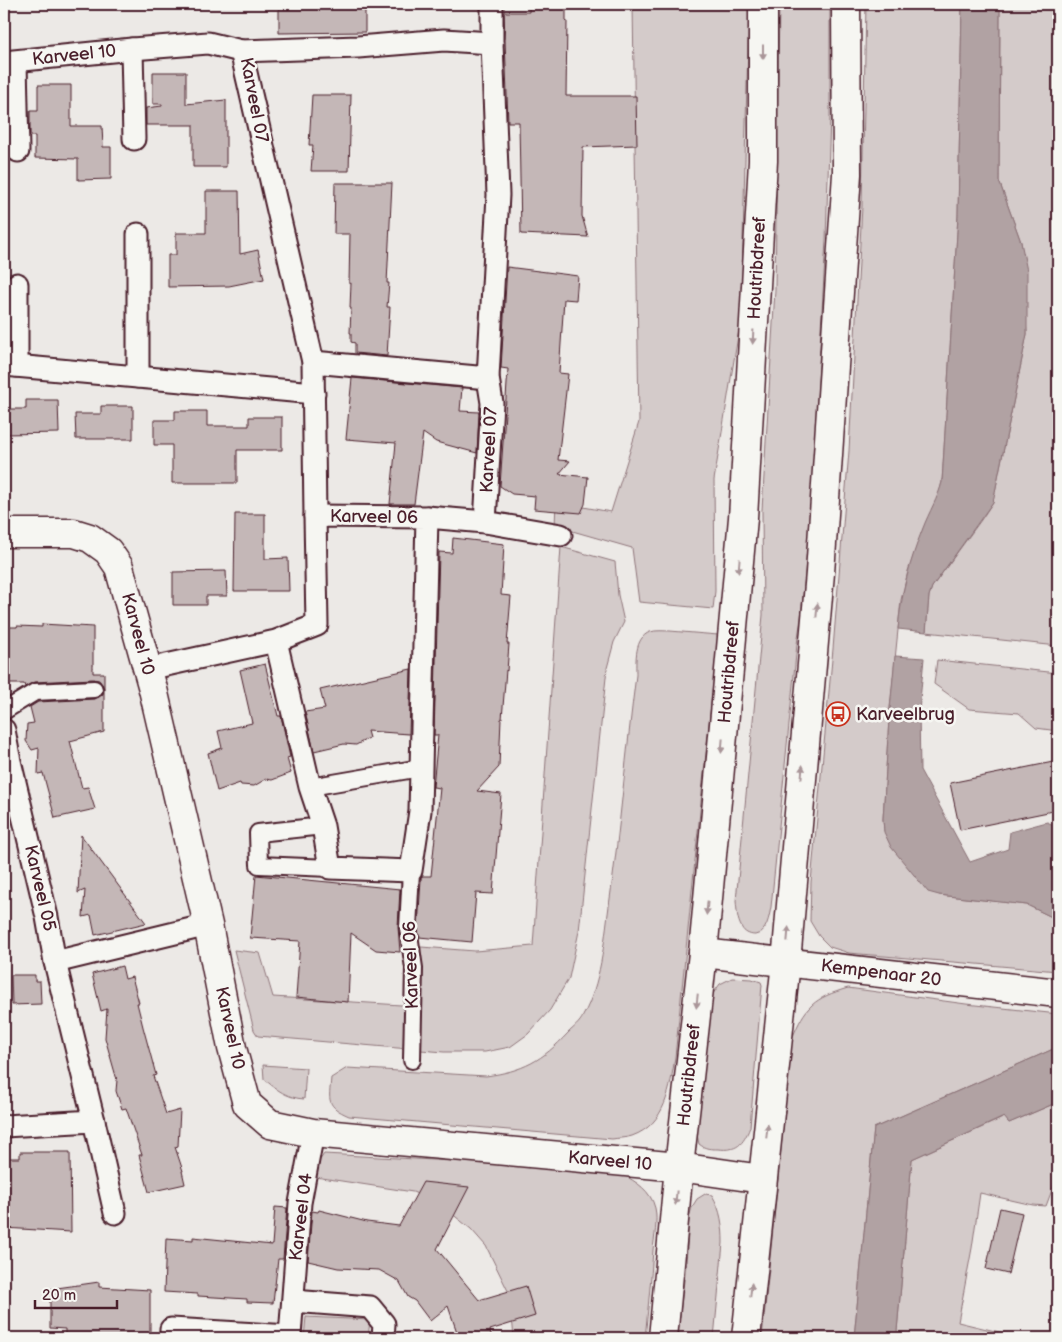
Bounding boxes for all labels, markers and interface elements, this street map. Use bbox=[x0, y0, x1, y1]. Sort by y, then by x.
street label: Karveel 10 bbox=[31, 40, 117, 70]
one-way arrow bbox=[759, 45, 767, 61]
street label: Karveel 07 bbox=[235, 56, 273, 144]
street label: Houtribdreef bbox=[744, 216, 770, 320]
one-way arrow bbox=[749, 329, 757, 345]
street label: Karveel 07 bbox=[476, 406, 502, 494]
street label: Karveel 06 bbox=[330, 506, 418, 528]
one-way arrow bbox=[735, 559, 743, 575]
street label: Karveel 10 bbox=[117, 591, 159, 677]
one-way arrow bbox=[813, 602, 821, 618]
street label: Houtribdreef bbox=[714, 619, 744, 724]
bus stop icon: Karveelbrug bbox=[825, 701, 851, 727]
place label: Karveelbrug bbox=[856, 704, 955, 725]
one-way arrow bbox=[718, 738, 726, 754]
one-way arrow bbox=[799, 764, 807, 780]
street label: Karveel 05 bbox=[20, 843, 60, 933]
one-way arrow bbox=[703, 900, 711, 916]
street label: Karveel 06 bbox=[399, 920, 423, 1010]
one-way arrow bbox=[784, 926, 792, 942]
street label: Kempenaar 20 bbox=[820, 955, 942, 991]
street label: Karveel 10 bbox=[211, 985, 249, 1071]
one-way arrow bbox=[693, 994, 701, 1010]
street label: Houtribdreef bbox=[673, 1022, 705, 1127]
one-way arrow bbox=[764, 1122, 772, 1138]
street label: Karveel 10 bbox=[567, 1147, 653, 1175]
street label: Karveel 04 bbox=[285, 1172, 317, 1262]
one-way arrow bbox=[672, 1190, 680, 1206]
scale bar bbox=[35, 1277, 118, 1309]
one-way arrow bbox=[747, 1281, 755, 1297]
text: 20 m bbox=[42, 1286, 76, 1305]

